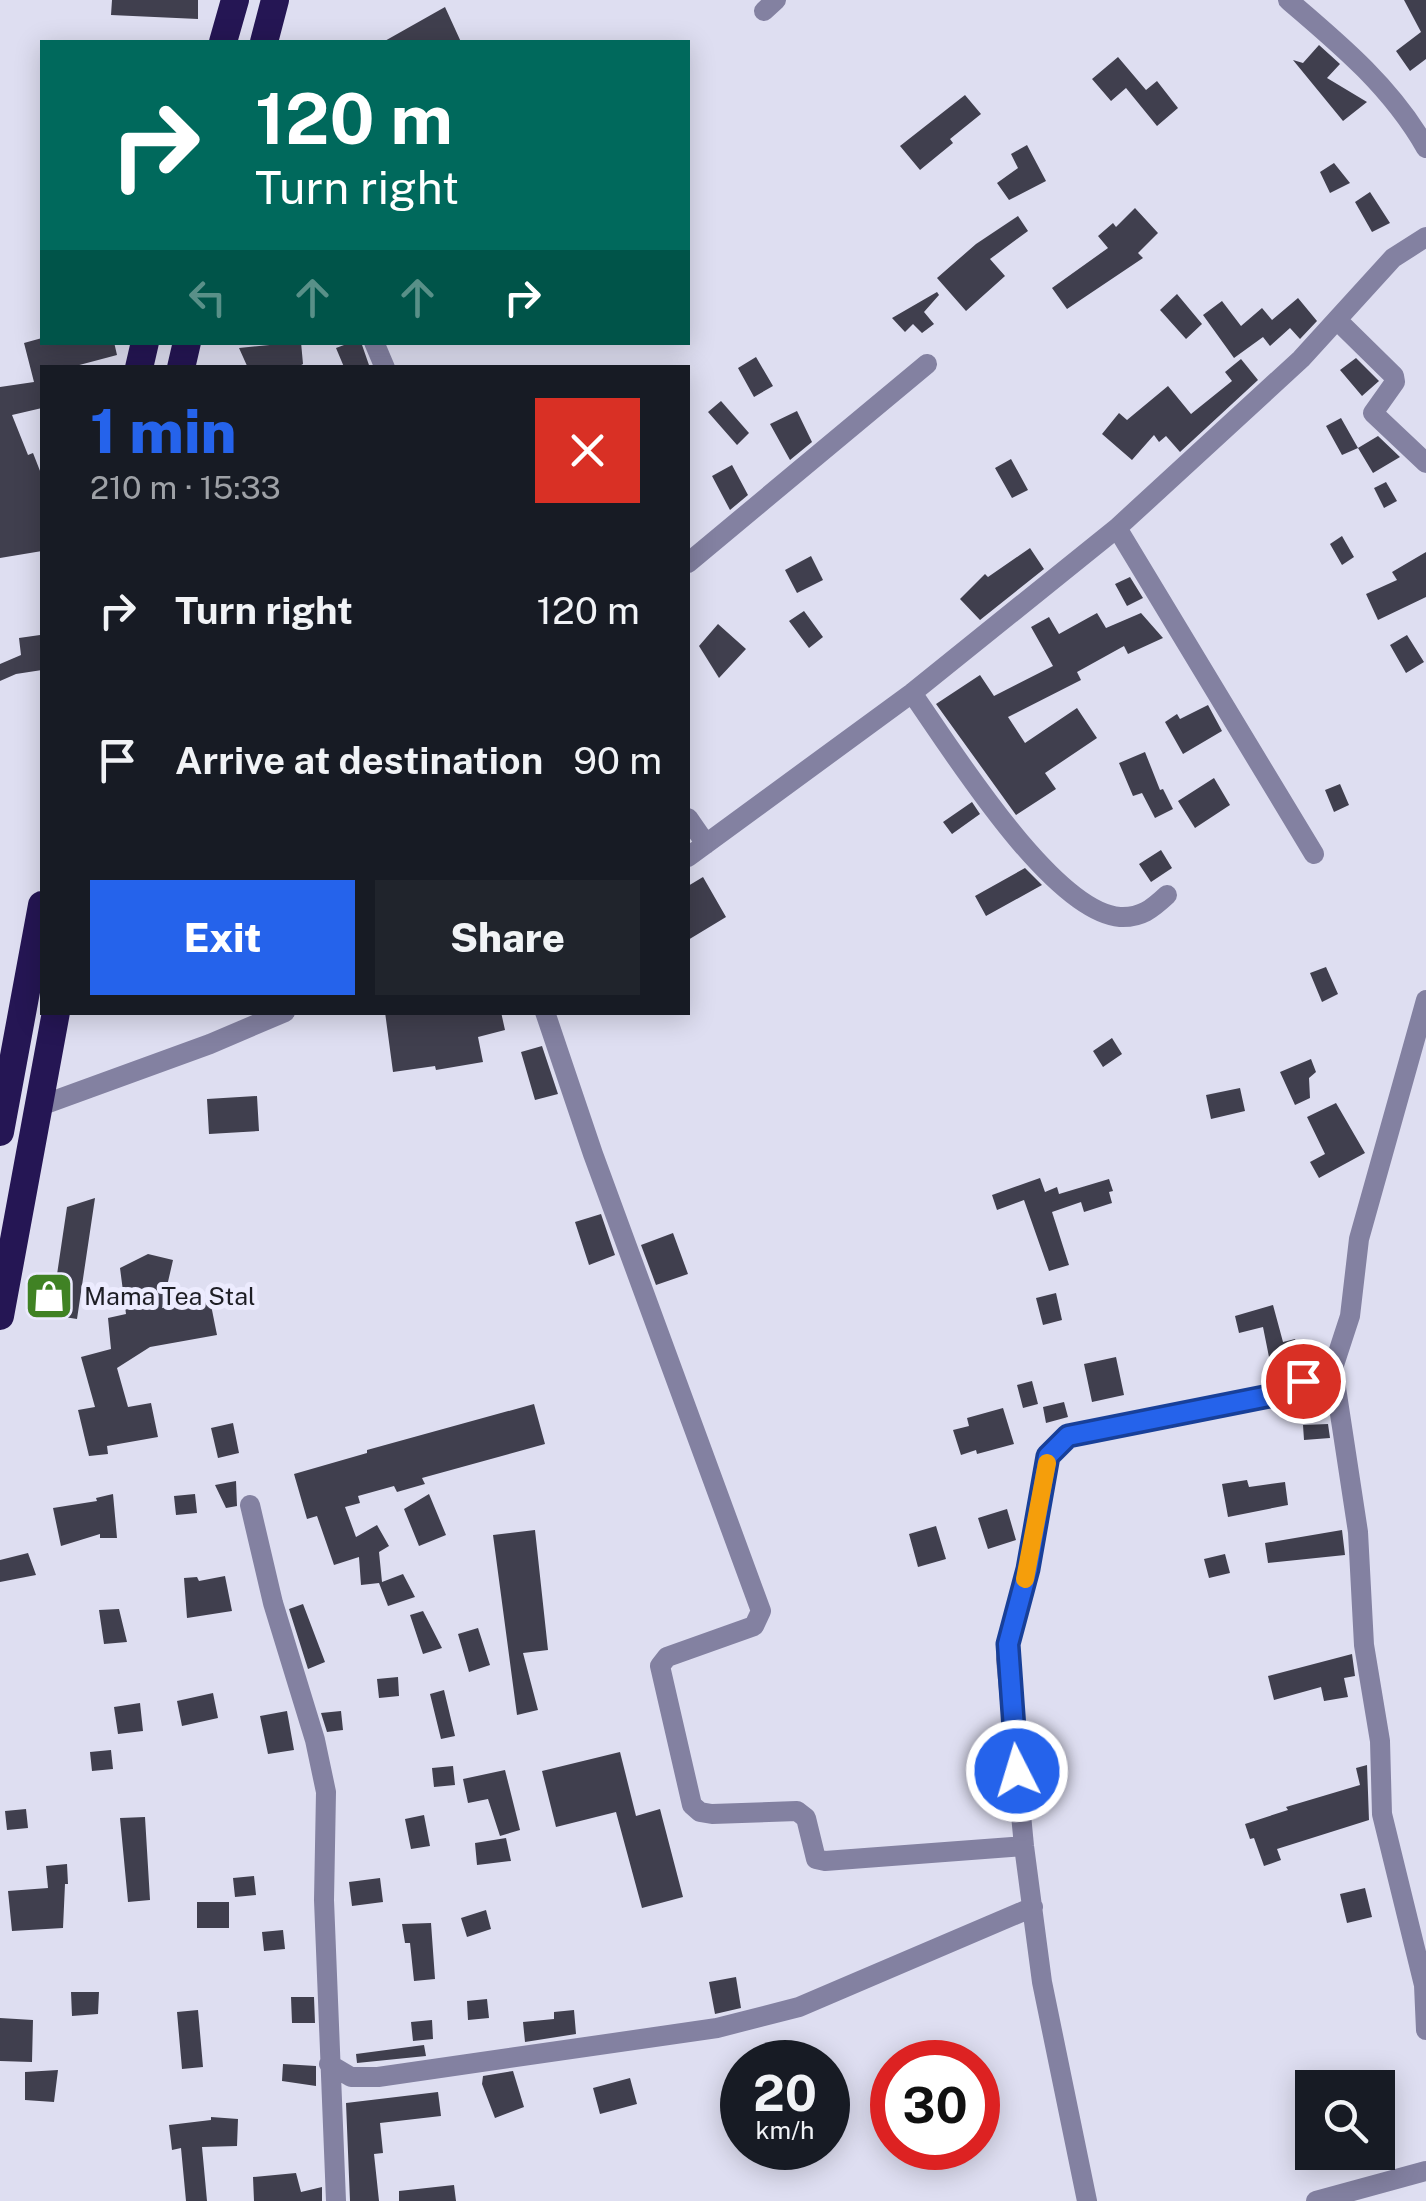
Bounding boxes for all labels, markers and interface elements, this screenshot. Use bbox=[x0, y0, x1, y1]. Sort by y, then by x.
text: 120 m bbox=[255, 77, 453, 160]
icon: right bbox=[90, 80, 220, 210]
text: Turn right bbox=[255, 161, 459, 214]
icon: left bbox=[180, 270, 235, 325]
icon: ahead bbox=[285, 270, 340, 325]
icon: ahead bbox=[390, 270, 445, 325]
icon: right bbox=[495, 270, 550, 325]
text: 1 min bbox=[90, 396, 237, 467]
button: close bbox=[535, 398, 640, 503]
text: 210 m · 15:33 bbox=[90, 469, 281, 506]
icon: right bbox=[90, 583, 145, 638]
text: Turn right bbox=[175, 588, 353, 633]
text: 120 m bbox=[537, 588, 640, 633]
icon: arrive bbox=[90, 733, 145, 788]
text: Arrive at destination bbox=[175, 738, 543, 783]
text: 90 m bbox=[573, 738, 662, 783]
button: Exit bbox=[90, 880, 355, 995]
button: Share bbox=[375, 880, 640, 995]
shop icon: Mama Tea Stal bbox=[23, 1270, 75, 1322]
place label: Mama Tea Stal bbox=[84, 1281, 256, 1311]
pin bbox=[1261, 1339, 1346, 1424]
icon: arrive bbox=[1276, 1354, 1331, 1409]
position arrow bbox=[965, 1719, 1069, 1823]
speed limit sign: 30 bbox=[870, 2040, 1000, 2170]
text: 20 bbox=[753, 2063, 817, 2122]
map controls bbox=[1295, 2070, 1395, 2170]
button: search bbox=[1295, 2070, 1395, 2170]
text: km/h bbox=[756, 2115, 814, 2145]

